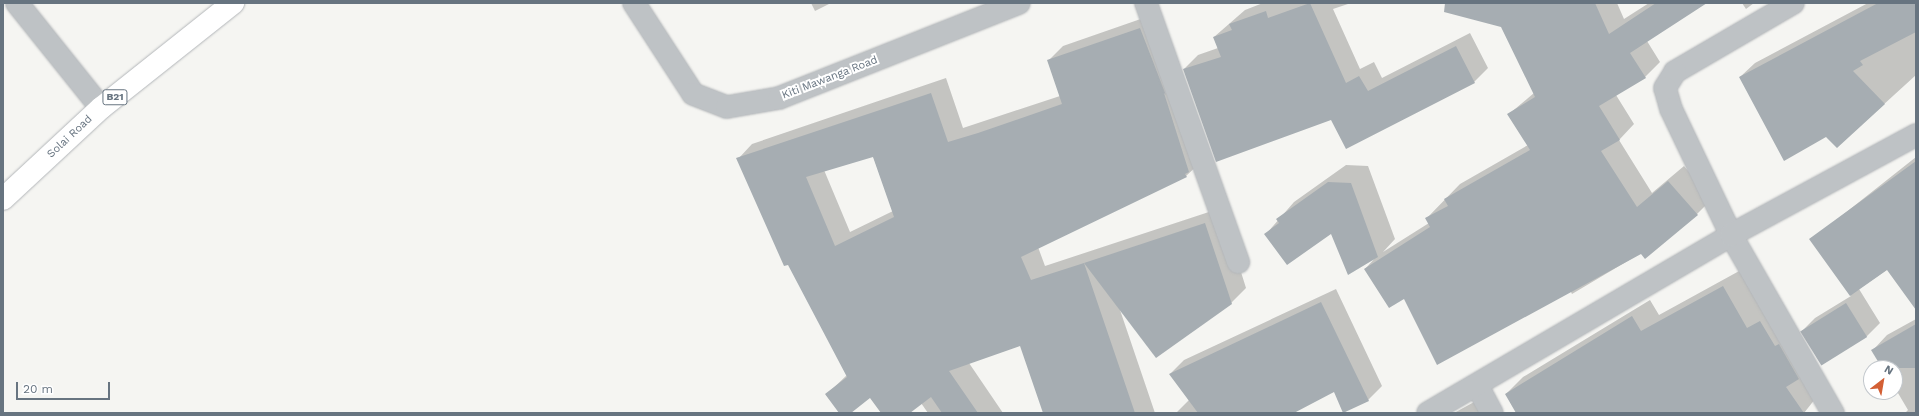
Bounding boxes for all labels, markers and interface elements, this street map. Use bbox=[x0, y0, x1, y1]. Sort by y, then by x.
street label: Kiti Mawanga Road bbox=[780, 54, 880, 102]
road number: B21 bbox=[102, 89, 128, 105]
street label: Solai Road bbox=[45, 113, 95, 161]
north arrow bbox=[1863, 360, 1903, 400]
text: N bbox=[1882, 362, 1896, 378]
scale bar bbox=[18, 374, 112, 400]
text: 20 m bbox=[23, 382, 53, 396]

